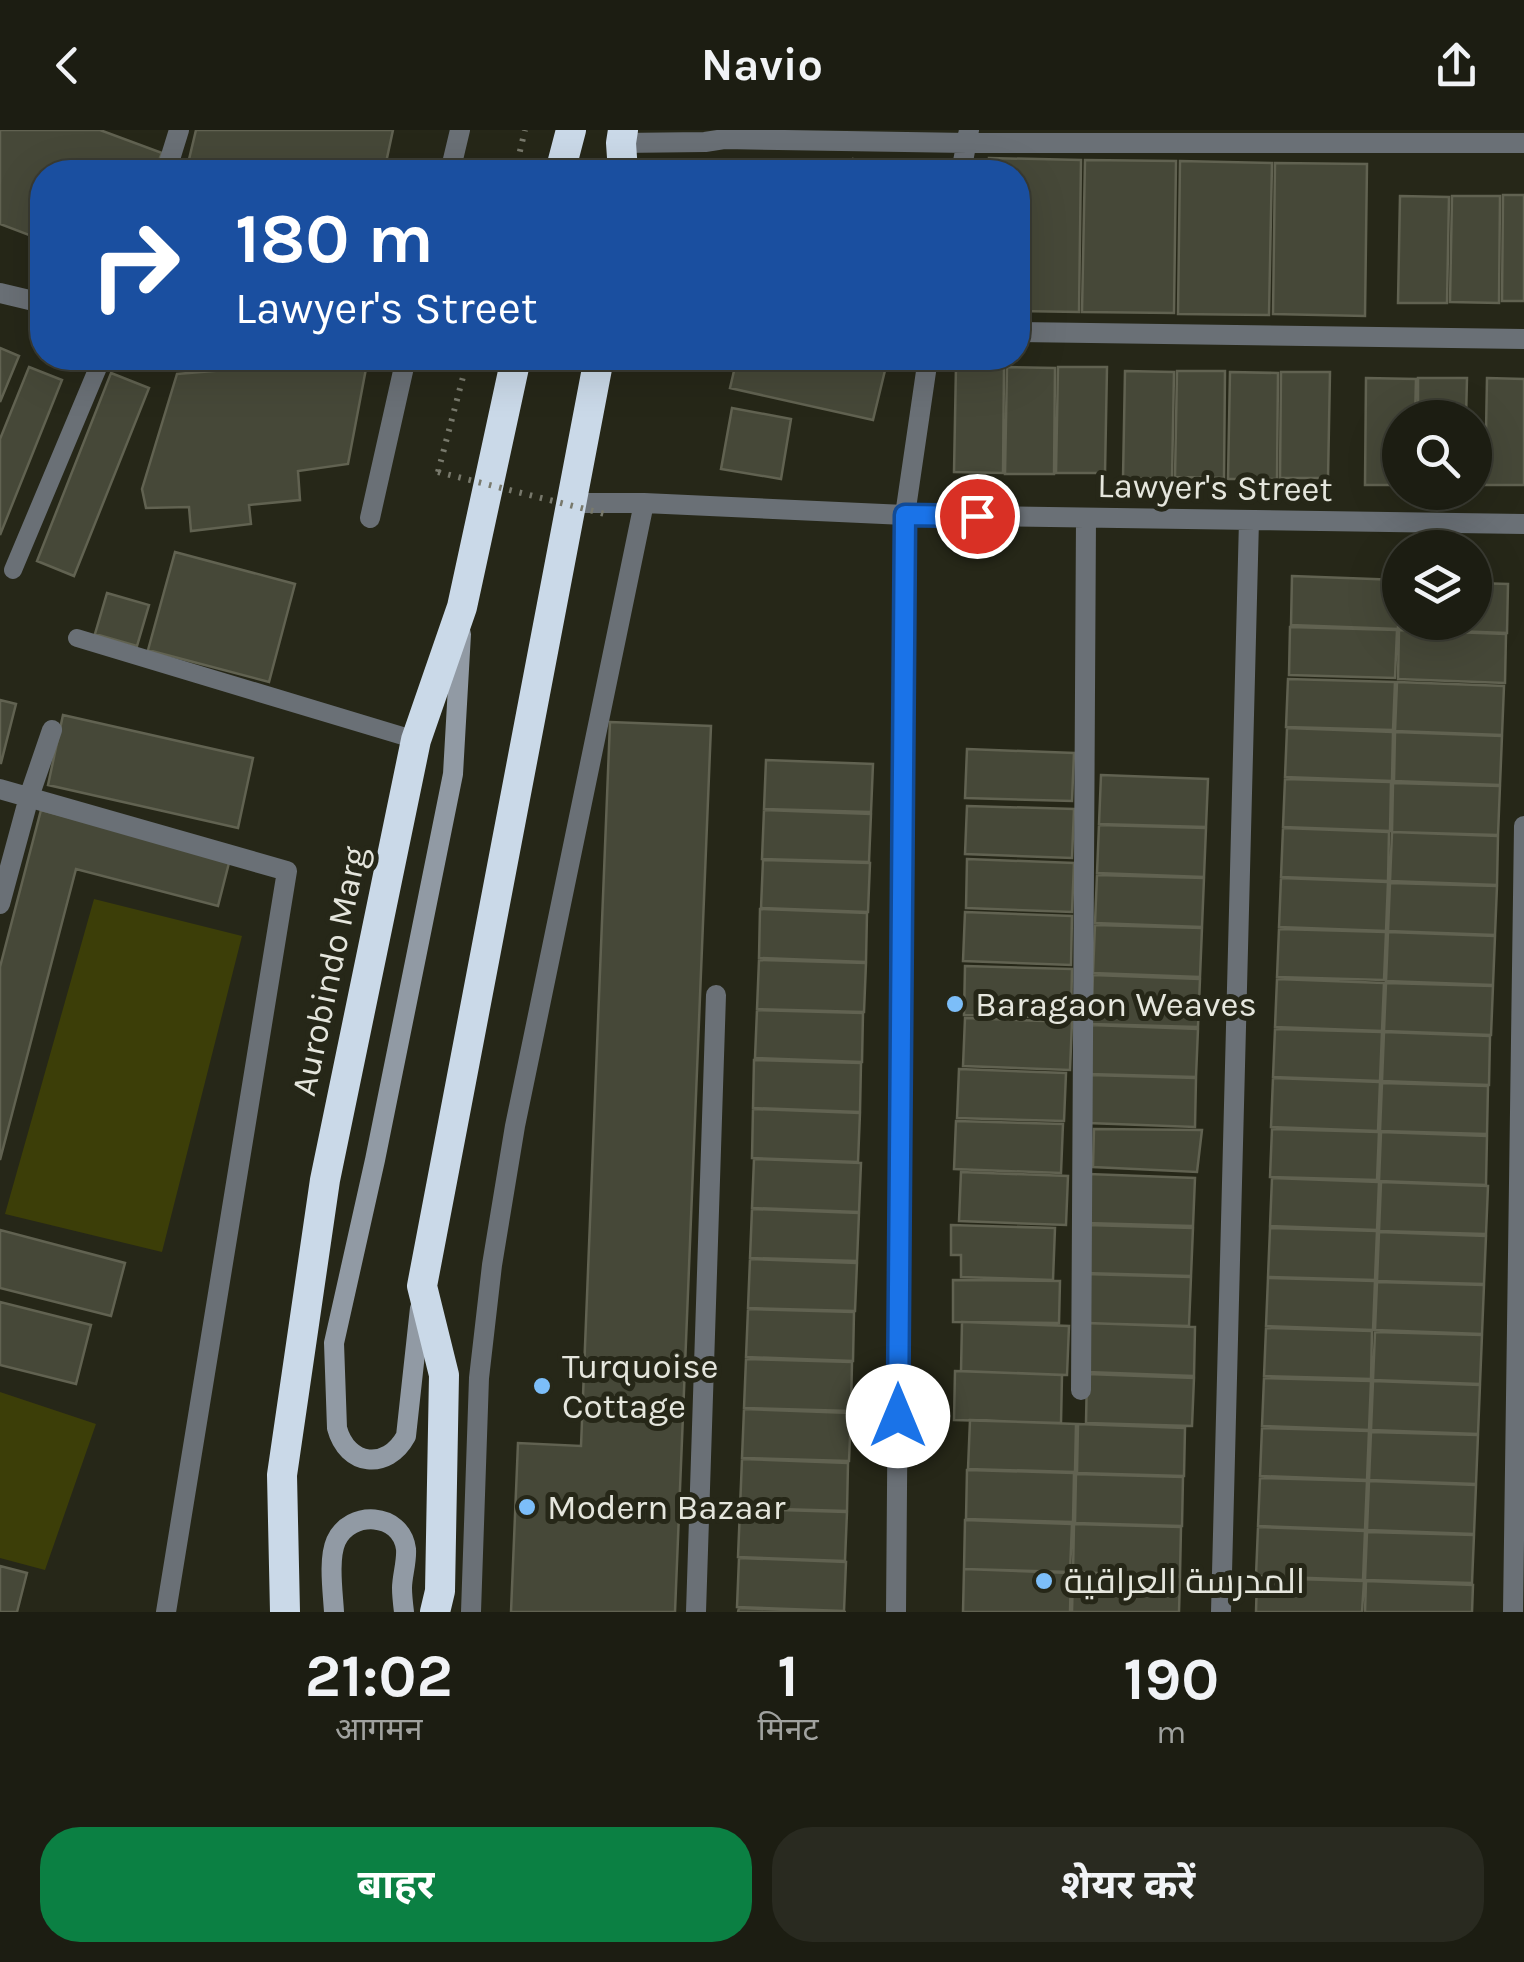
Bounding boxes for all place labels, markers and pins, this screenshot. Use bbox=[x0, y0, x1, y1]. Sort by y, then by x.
pin bbox=[935, 474, 1020, 559]
place label: Baragaon Weaves bbox=[975, 984, 1257, 1025]
marker: Baragaon Weaves bbox=[944, 993, 966, 1015]
place label: Turquoise Cottage bbox=[562, 1346, 719, 1427]
marker: Turquoise Cottage bbox=[531, 1375, 553, 1397]
place label: Modern Bazaar bbox=[547, 1487, 786, 1528]
marker: Modern Bazaar bbox=[516, 1496, 538, 1518]
place label: المدرسة العراقية bbox=[1064, 1561, 1305, 1602]
marker: المدرسة العراقية bbox=[1033, 1570, 1055, 1592]

